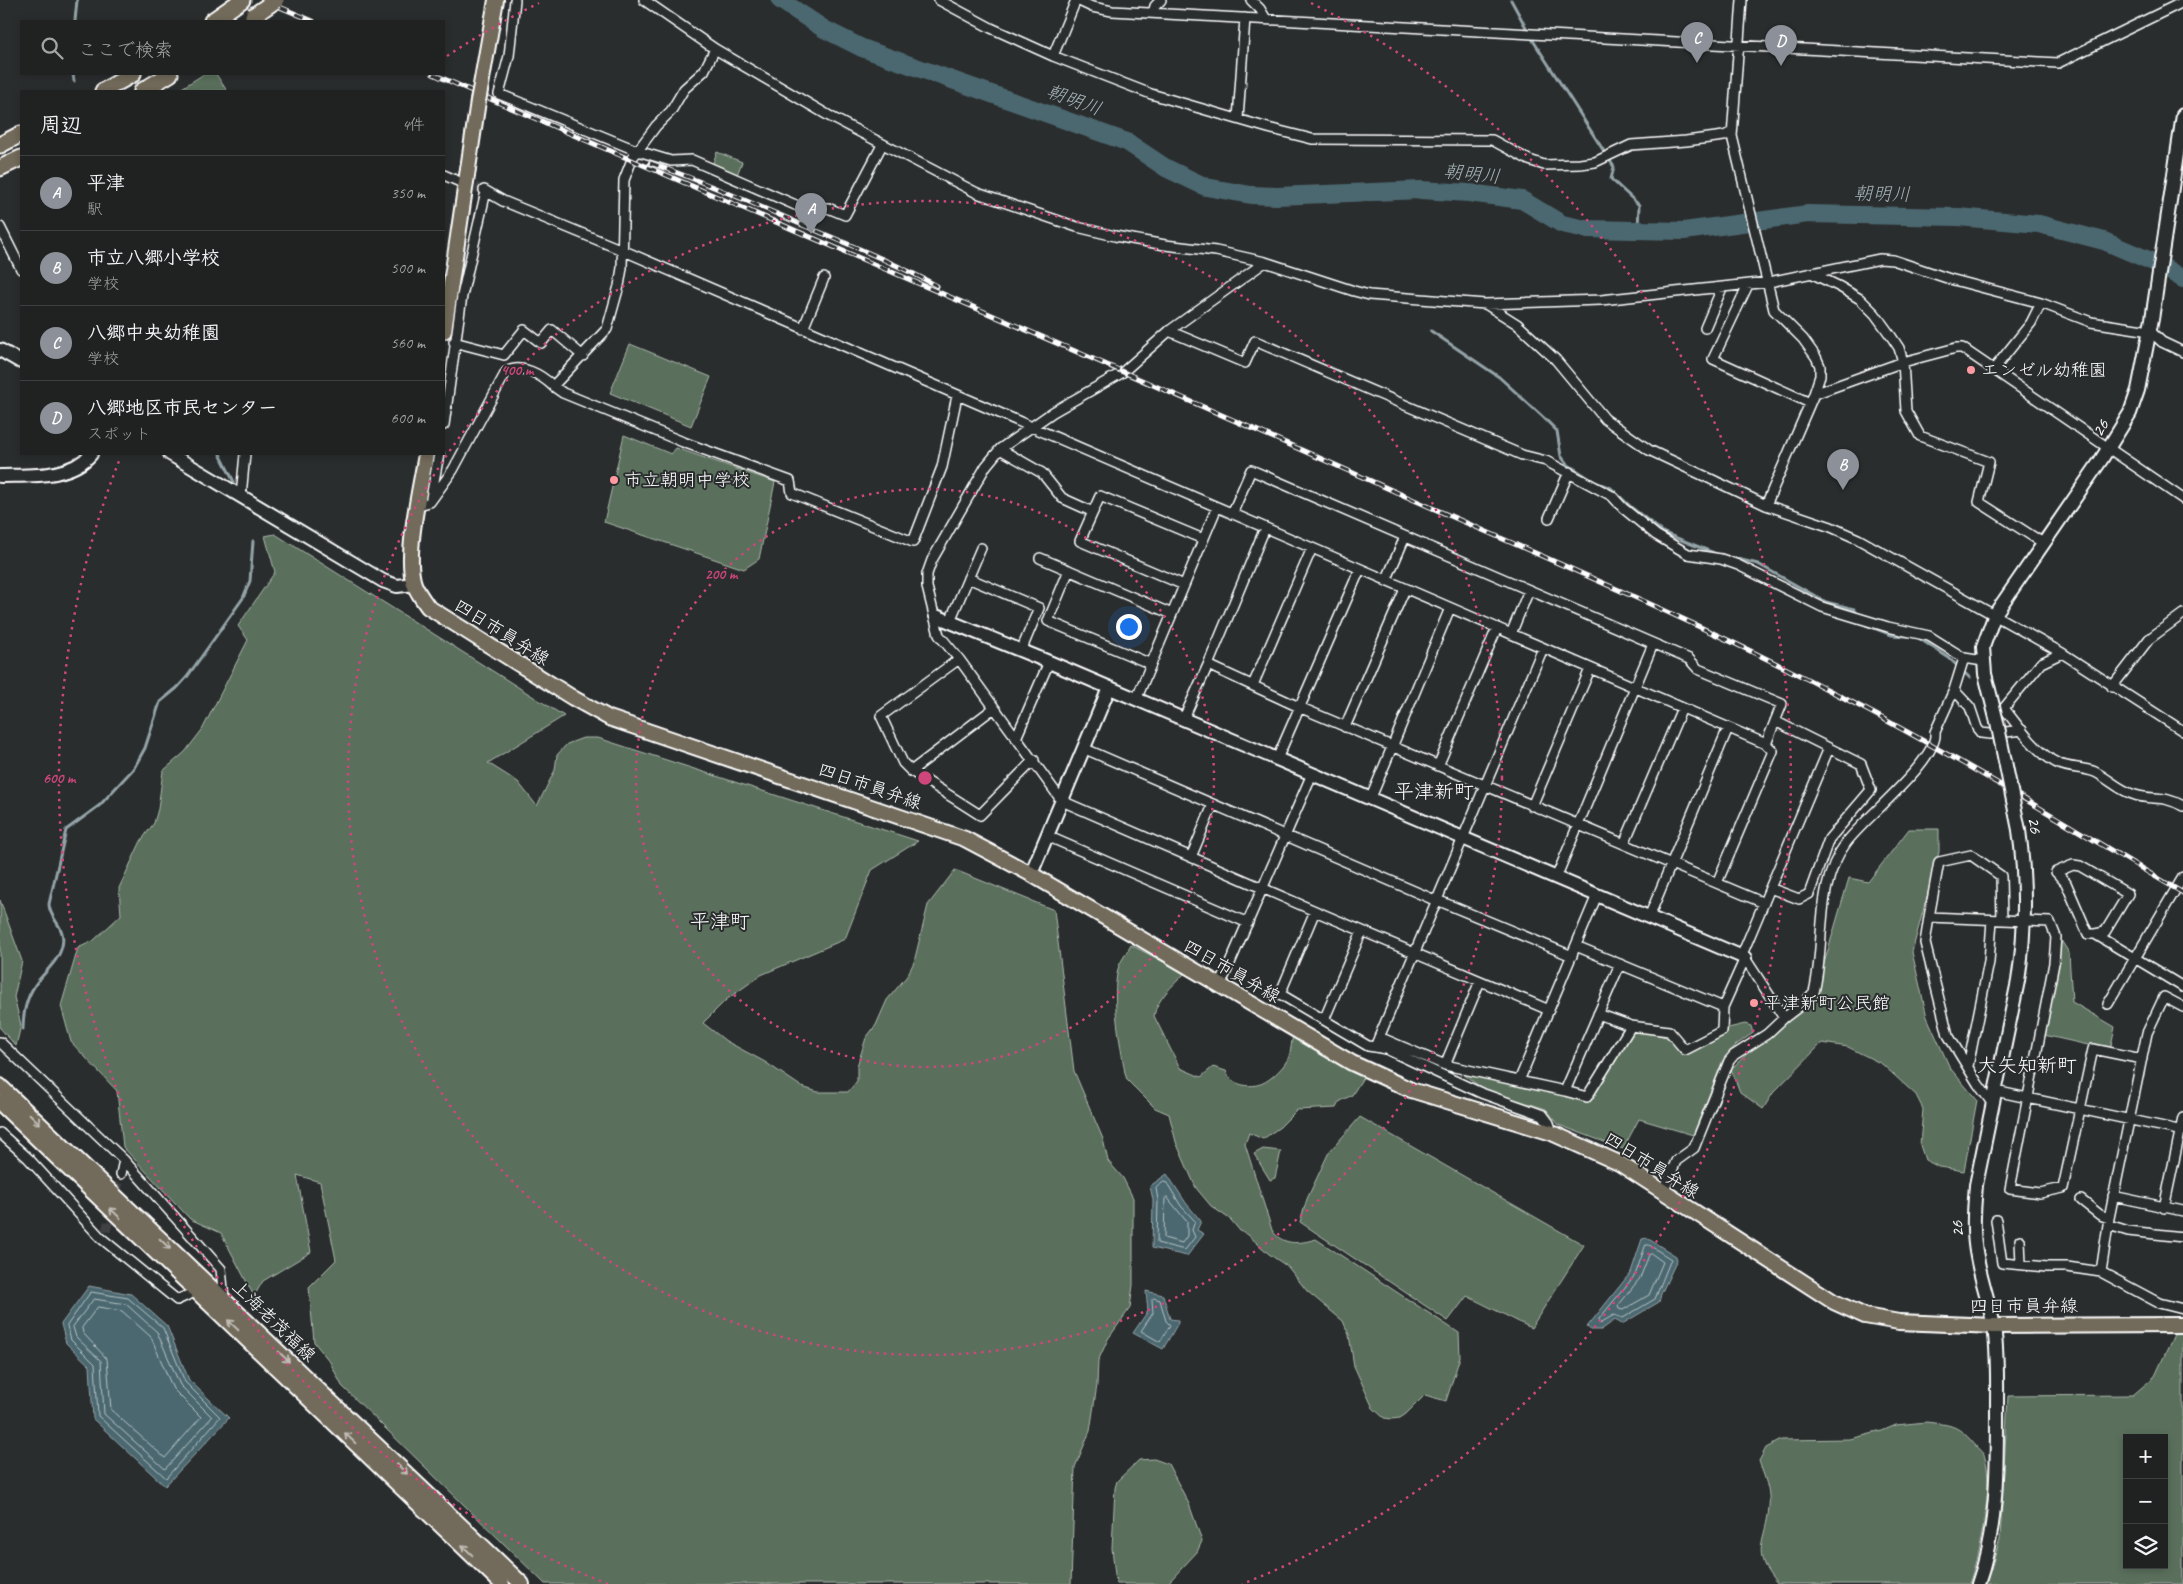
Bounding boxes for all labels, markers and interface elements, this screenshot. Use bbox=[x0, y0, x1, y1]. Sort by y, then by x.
search box bbox=[20, 20, 445, 75]
pin: C bbox=[1681, 22, 1713, 63]
pin: D bbox=[1765, 25, 1797, 66]
icon: search bbox=[38, 34, 66, 62]
text: ここで検索 bbox=[78, 38, 173, 62]
water label: 朝明川 bbox=[1043, 79, 1105, 121]
text: 周辺 bbox=[40, 112, 82, 138]
text: 4件 bbox=[402, 115, 425, 135]
water label: 朝明川 bbox=[1442, 159, 1502, 189]
text: 平津 bbox=[87, 171, 125, 195]
water label: 朝明川 bbox=[1853, 182, 1911, 206]
text: A bbox=[52, 183, 60, 203]
text: 350 m bbox=[391, 183, 425, 203]
pin: A bbox=[795, 193, 827, 234]
text: 駅 bbox=[87, 199, 103, 219]
text: 市立八郷小学校 bbox=[87, 246, 220, 270]
text: B bbox=[52, 258, 60, 278]
text: 500 m bbox=[391, 258, 425, 278]
text: 学校 bbox=[87, 274, 119, 294]
text: 八郷中央幼稚園 bbox=[87, 321, 220, 345]
text: C bbox=[52, 333, 60, 353]
text: 560 m bbox=[391, 333, 425, 353]
text: 学校 bbox=[87, 349, 119, 369]
place label: エンゼル幼稚園 bbox=[1981, 359, 2107, 381]
text: 400 m bbox=[501, 361, 535, 380]
marker: エンゼル幼稚園 bbox=[1965, 364, 1977, 376]
text: 八郷地区市民センター bbox=[87, 396, 277, 420]
text: D bbox=[51, 408, 61, 428]
text: 600 m bbox=[391, 408, 425, 428]
street label: 26 bbox=[2086, 415, 2114, 441]
text: スポット bbox=[87, 424, 151, 444]
pin: B bbox=[1827, 449, 1859, 490]
place label: 市立朝明中学校 bbox=[624, 469, 750, 491]
marker: 市立朝明中学校 bbox=[608, 474, 620, 486]
text: 200 m bbox=[705, 565, 739, 584]
street label: 四日市員弁線 bbox=[450, 594, 554, 670]
your location bbox=[1116, 614, 1142, 640]
street label: 四日市員弁線 bbox=[815, 758, 925, 814]
text: 600 m bbox=[43, 769, 77, 788]
centre of rings bbox=[916, 769, 934, 787]
district label: 平津新町 bbox=[1394, 779, 1474, 804]
street label: 26 bbox=[2023, 815, 2047, 836]
district label: 平津町 bbox=[690, 909, 750, 934]
street label: 四日市員弁線 bbox=[1180, 934, 1284, 1008]
place label: 平津新町公民館 bbox=[1764, 992, 1890, 1014]
marker: 平津新町公民館 bbox=[1748, 997, 1760, 1009]
district label: 大矢知新町 bbox=[1977, 1053, 2077, 1078]
one-way arrow bbox=[29, 1113, 42, 1125]
street label: 四日市員弁線 bbox=[1600, 1127, 1704, 1203]
one-way arrow bbox=[109, 1207, 122, 1219]
street label: 26 bbox=[1946, 1219, 1968, 1238]
one-way arrow bbox=[159, 1238, 172, 1250]
street label: 上海老茂福線 bbox=[228, 1276, 320, 1366]
street label: 四日市員弁線 bbox=[1970, 1295, 2078, 1317]
one-way arrow bbox=[227, 1319, 239, 1331]
one-way arrow bbox=[278, 1351, 290, 1363]
one-way arrow bbox=[344, 1432, 356, 1444]
map controls bbox=[2123, 1434, 2168, 1569]
button: + bbox=[2123, 1434, 2168, 1479]
one-way arrow bbox=[395, 1463, 408, 1475]
button: − bbox=[2123, 1479, 2168, 1524]
button: layers bbox=[2123, 1524, 2168, 1569]
one-way arrow bbox=[461, 1544, 474, 1556]

